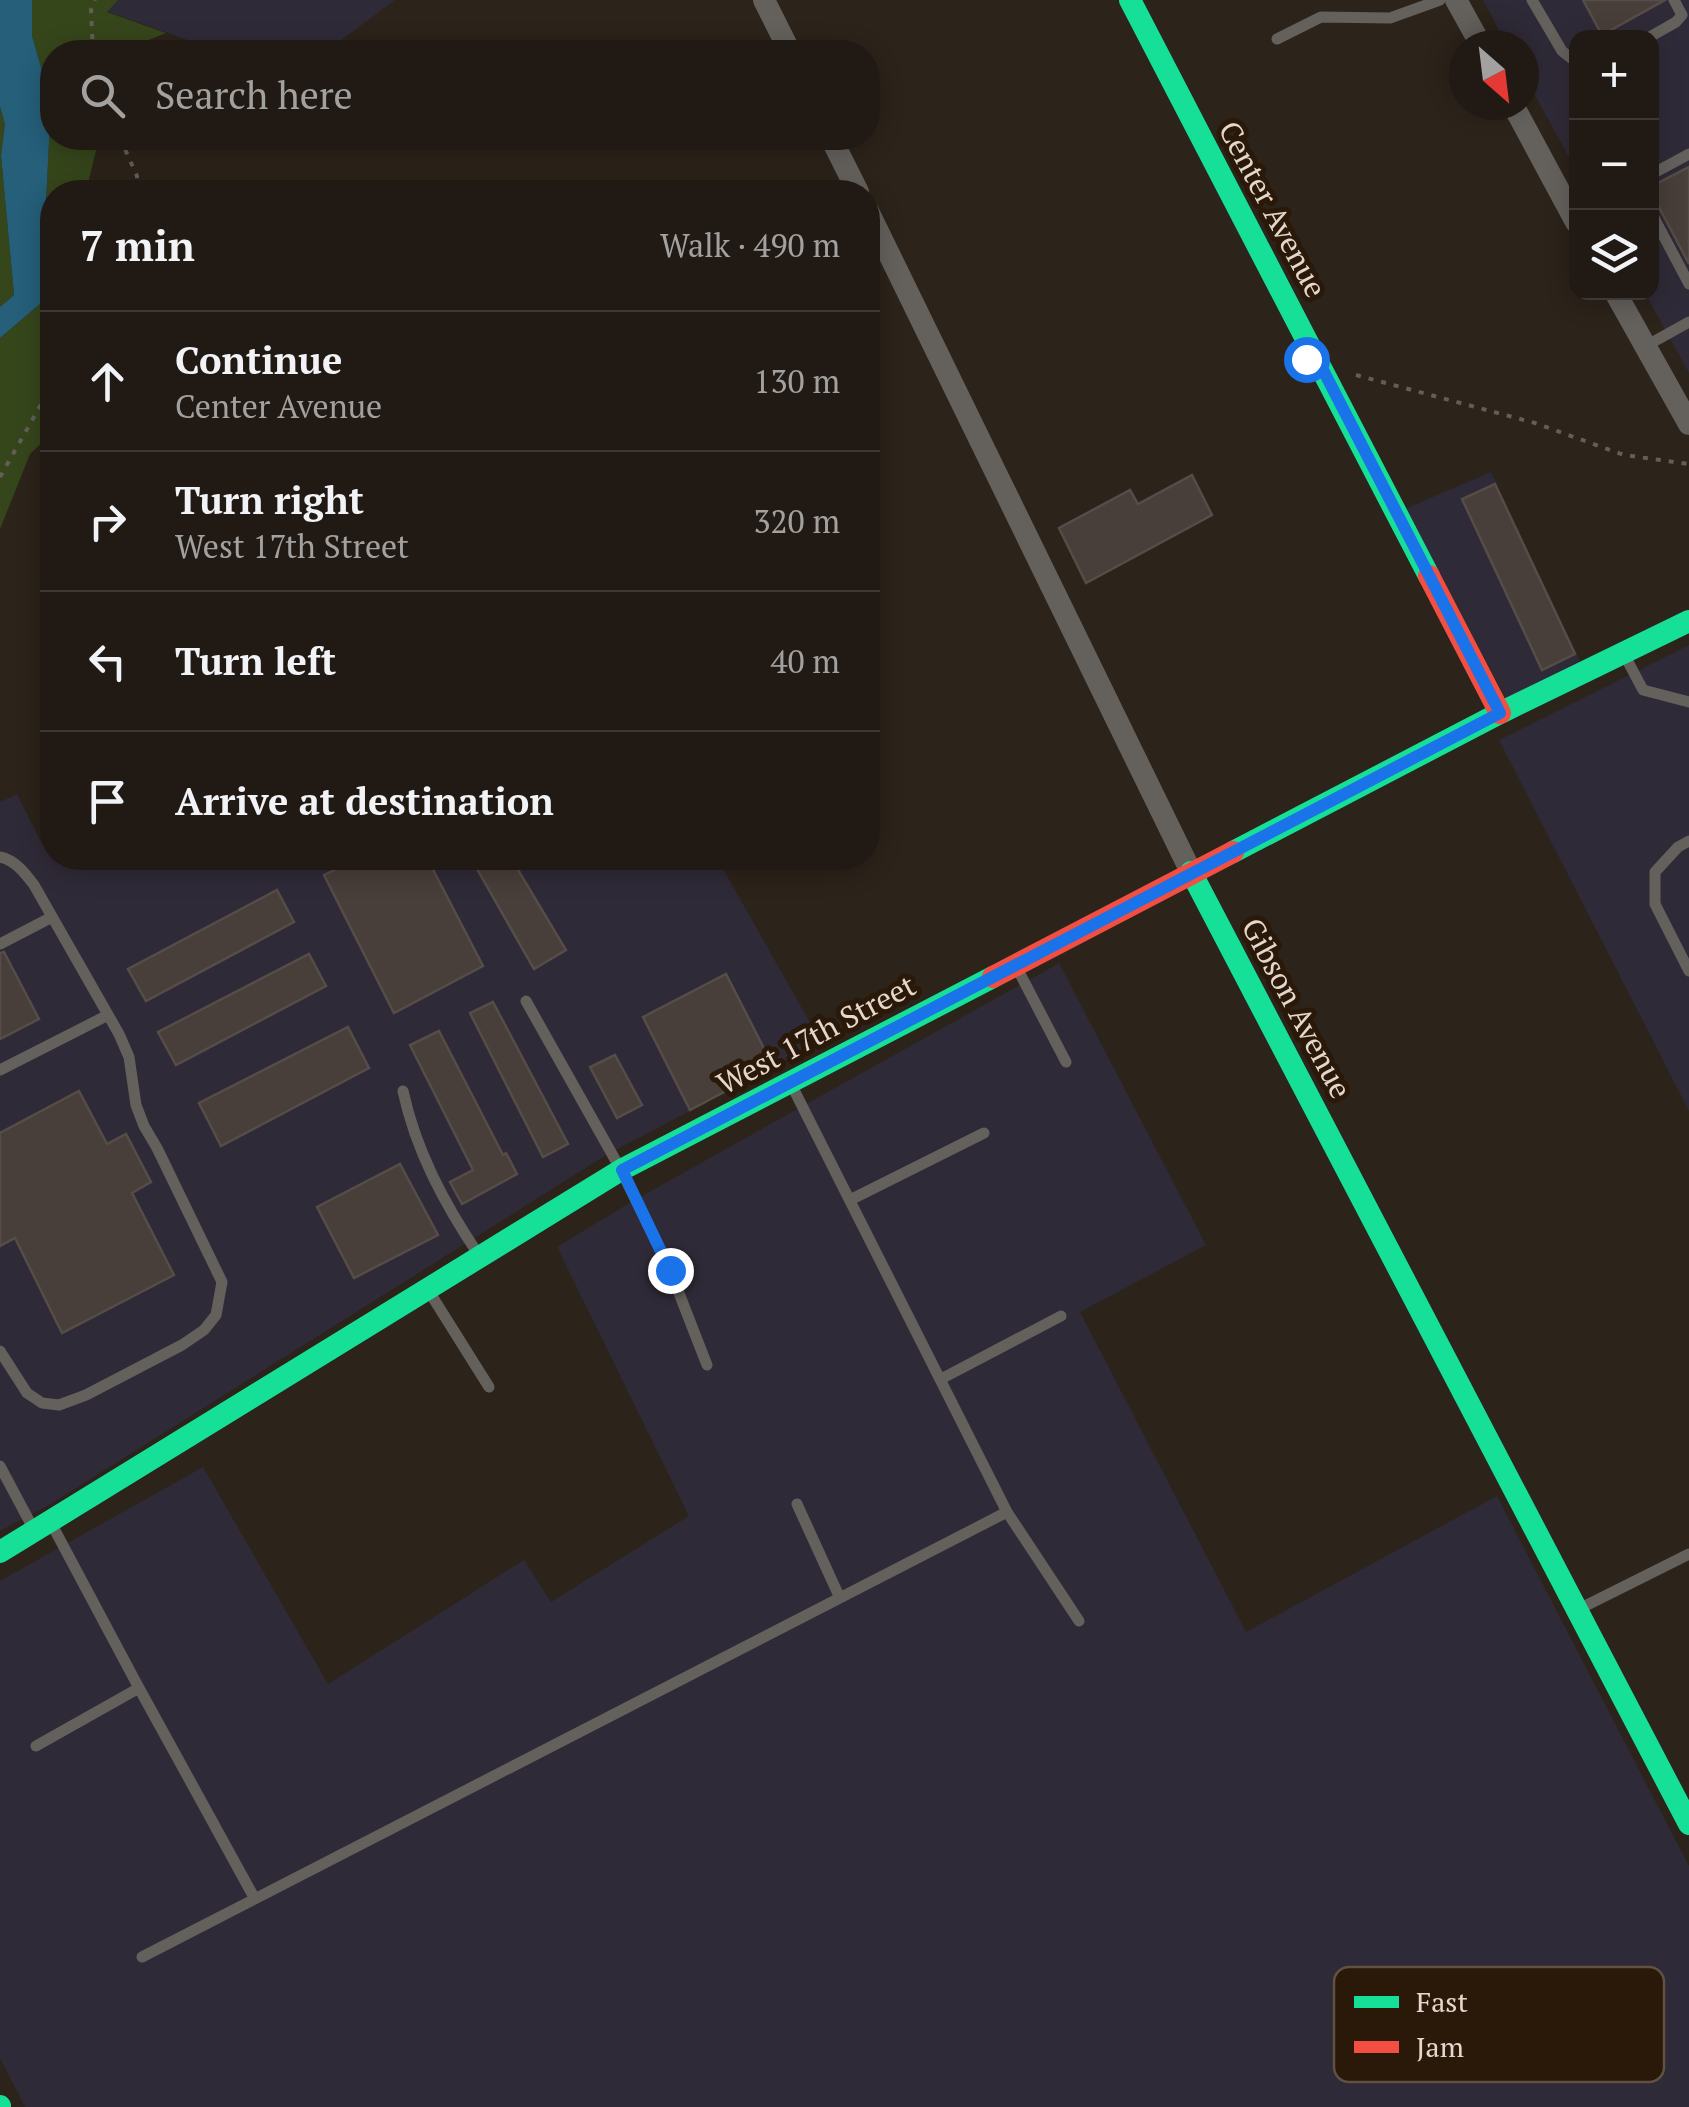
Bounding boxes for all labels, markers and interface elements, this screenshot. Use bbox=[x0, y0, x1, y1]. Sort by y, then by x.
north arrow bbox=[1449, 30, 1539, 120]
map controls bbox=[1569, 30, 1659, 300]
button: + bbox=[1569, 30, 1659, 120]
search box bbox=[40, 40, 880, 150]
icon: search bbox=[75, 68, 130, 123]
text: Search here bbox=[155, 70, 353, 120]
street label: Center Avenue bbox=[1210, 114, 1336, 304]
button: − bbox=[1569, 120, 1659, 210]
button: layers bbox=[1569, 210, 1659, 300]
text: 7 min bbox=[80, 217, 195, 273]
text: Walk · 490 m bbox=[660, 224, 840, 266]
text: Continue bbox=[175, 335, 342, 385]
route start bbox=[1284, 337, 1330, 383]
icon: ahead bbox=[80, 354, 135, 409]
text: 130 m bbox=[753, 360, 840, 402]
text: Center Avenue bbox=[175, 385, 382, 427]
text: Turn right bbox=[175, 475, 364, 525]
icon: right bbox=[80, 494, 135, 549]
text: 320 m bbox=[753, 500, 840, 542]
text: West 17th Street bbox=[175, 525, 409, 567]
icon: left bbox=[80, 634, 135, 689]
text: Turn left bbox=[175, 636, 336, 686]
text: 40 m bbox=[770, 640, 840, 682]
icon: arrive bbox=[80, 774, 135, 829]
text: Arrive at destination bbox=[175, 776, 554, 826]
street label: Gibson Avenue bbox=[1233, 911, 1361, 1105]
street label: West 17th Street bbox=[710, 965, 922, 1103]
route end bbox=[648, 1248, 694, 1294]
legend bbox=[1334, 1967, 1664, 2082]
text: Fast bbox=[1416, 1983, 1468, 2020]
text: Jam bbox=[1416, 2028, 1464, 2065]

